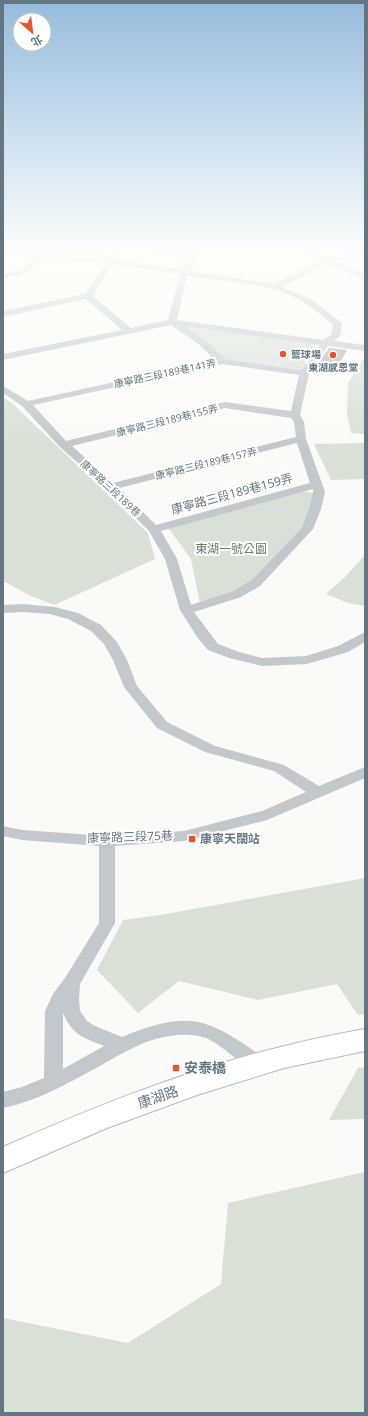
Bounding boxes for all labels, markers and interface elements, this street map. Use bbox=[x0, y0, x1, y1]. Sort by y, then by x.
north arrow bbox=[12, 12, 52, 52]
text: 北 bbox=[29, 32, 45, 50]
place label: 籃球場 bbox=[291, 347, 321, 361]
marker: 籃球場 bbox=[278, 349, 288, 359]
marker: 東湖感恩堂 bbox=[328, 350, 338, 360]
street label: 康寧路三段189巷141弄 bbox=[113, 355, 217, 391]
place label: 東湖感恩堂 bbox=[308, 360, 358, 374]
street label: 康寧路三段189巷155弄 bbox=[115, 401, 219, 439]
street label: 康寧路三段189巷157弄 bbox=[154, 444, 258, 482]
street label: 康寧路三段189巷 bbox=[78, 457, 144, 519]
street label: 康寧路三段189巷159弄 bbox=[169, 469, 295, 518]
park label: 東湖一號公園 bbox=[195, 540, 267, 557]
street label: 康寧路三段75巷 bbox=[87, 827, 173, 846]
place label: 康寧天闊站 bbox=[200, 830, 260, 847]
marker: 康寧天闊站 bbox=[187, 834, 197, 844]
place label: 安泰橋 bbox=[184, 1058, 226, 1077]
marker: 安泰橋 bbox=[171, 1063, 181, 1073]
street label: 康湖路 bbox=[135, 1081, 181, 1112]

